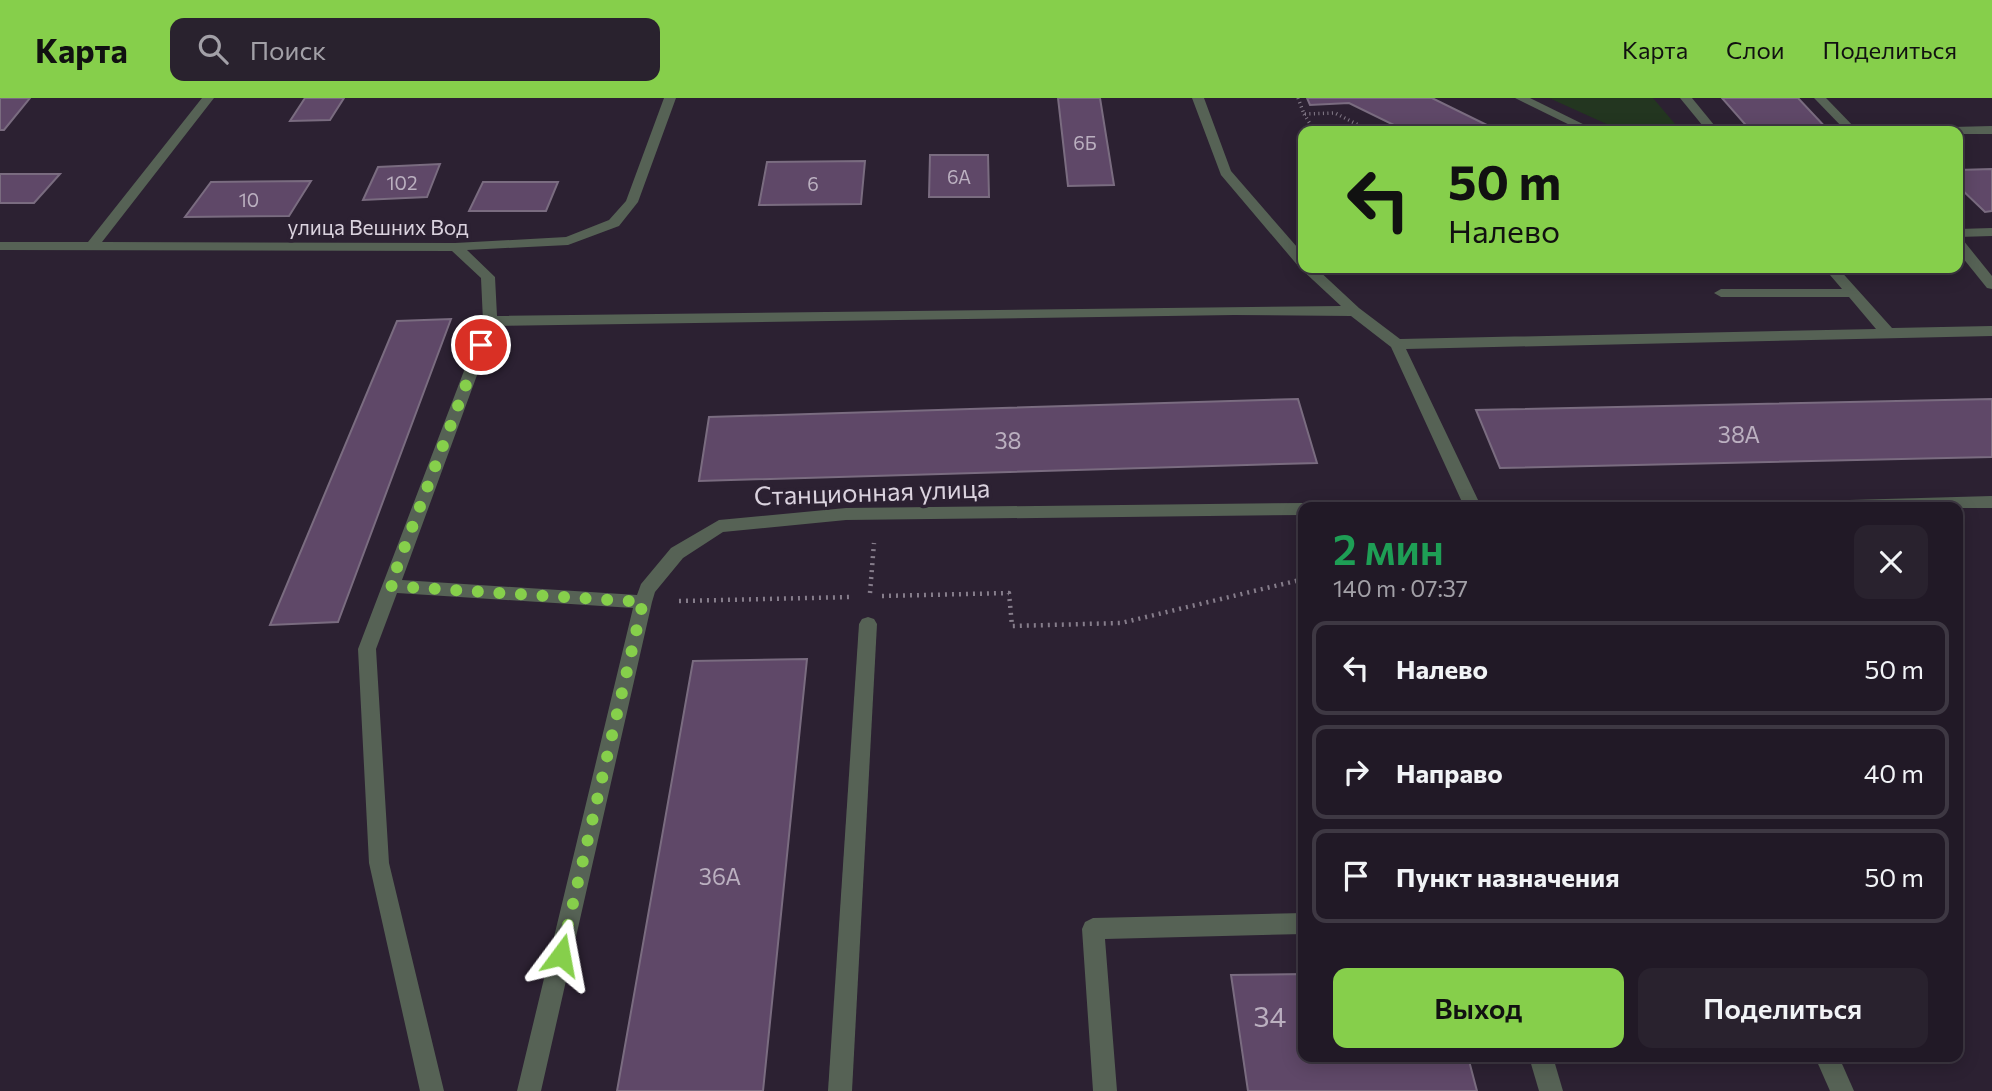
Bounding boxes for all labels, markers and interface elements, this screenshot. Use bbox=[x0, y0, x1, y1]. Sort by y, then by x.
search box bbox=[170, 18, 660, 81]
text: Карта bbox=[35, 29, 128, 70]
icon: search bbox=[194, 30, 232, 68]
text: Поиск bbox=[250, 34, 326, 65]
text: Карта bbox=[1622, 35, 1688, 64]
text: Слои bbox=[1726, 35, 1784, 64]
text: Поделиться bbox=[1822, 35, 1957, 64]
house number: 6Б bbox=[1073, 131, 1097, 154]
text: 50 m bbox=[1448, 150, 1561, 210]
icon: left bbox=[1333, 154, 1424, 245]
house number: 6А bbox=[947, 165, 971, 188]
house number: 102 bbox=[386, 171, 418, 194]
house number: 6 bbox=[807, 172, 819, 195]
house number: 10 bbox=[239, 188, 259, 211]
text: Налево bbox=[1448, 210, 1560, 250]
street label: улица Вешних Вод bbox=[288, 214, 469, 239]
pin bbox=[451, 315, 511, 375]
icon: arrive bbox=[462, 326, 500, 364]
house number: 38А bbox=[1718, 420, 1760, 448]
house number: 38 bbox=[994, 426, 1022, 454]
street label: Станционная улица bbox=[753, 471, 991, 511]
text: 2 мин bbox=[1333, 522, 1444, 574]
button: close bbox=[1854, 525, 1928, 599]
text: 140 m · 07:37 bbox=[1333, 574, 1468, 602]
icon: left bbox=[1337, 649, 1375, 687]
text: Налево bbox=[1396, 653, 1488, 684]
text: 50 m bbox=[1864, 653, 1924, 684]
icon: right bbox=[1337, 753, 1375, 791]
text: Направо bbox=[1396, 757, 1503, 788]
text: 40 m bbox=[1864, 757, 1924, 788]
icon: arrive bbox=[1337, 857, 1375, 895]
text: Пункт назначения bbox=[1396, 861, 1620, 892]
text: 50 m bbox=[1864, 861, 1924, 892]
house number: 36А bbox=[699, 862, 741, 890]
position arrow bbox=[524, 918, 598, 992]
button: Выход bbox=[1333, 968, 1624, 1048]
button: Поделиться bbox=[1638, 968, 1928, 1048]
house number: 34 bbox=[1254, 999, 1287, 1033]

